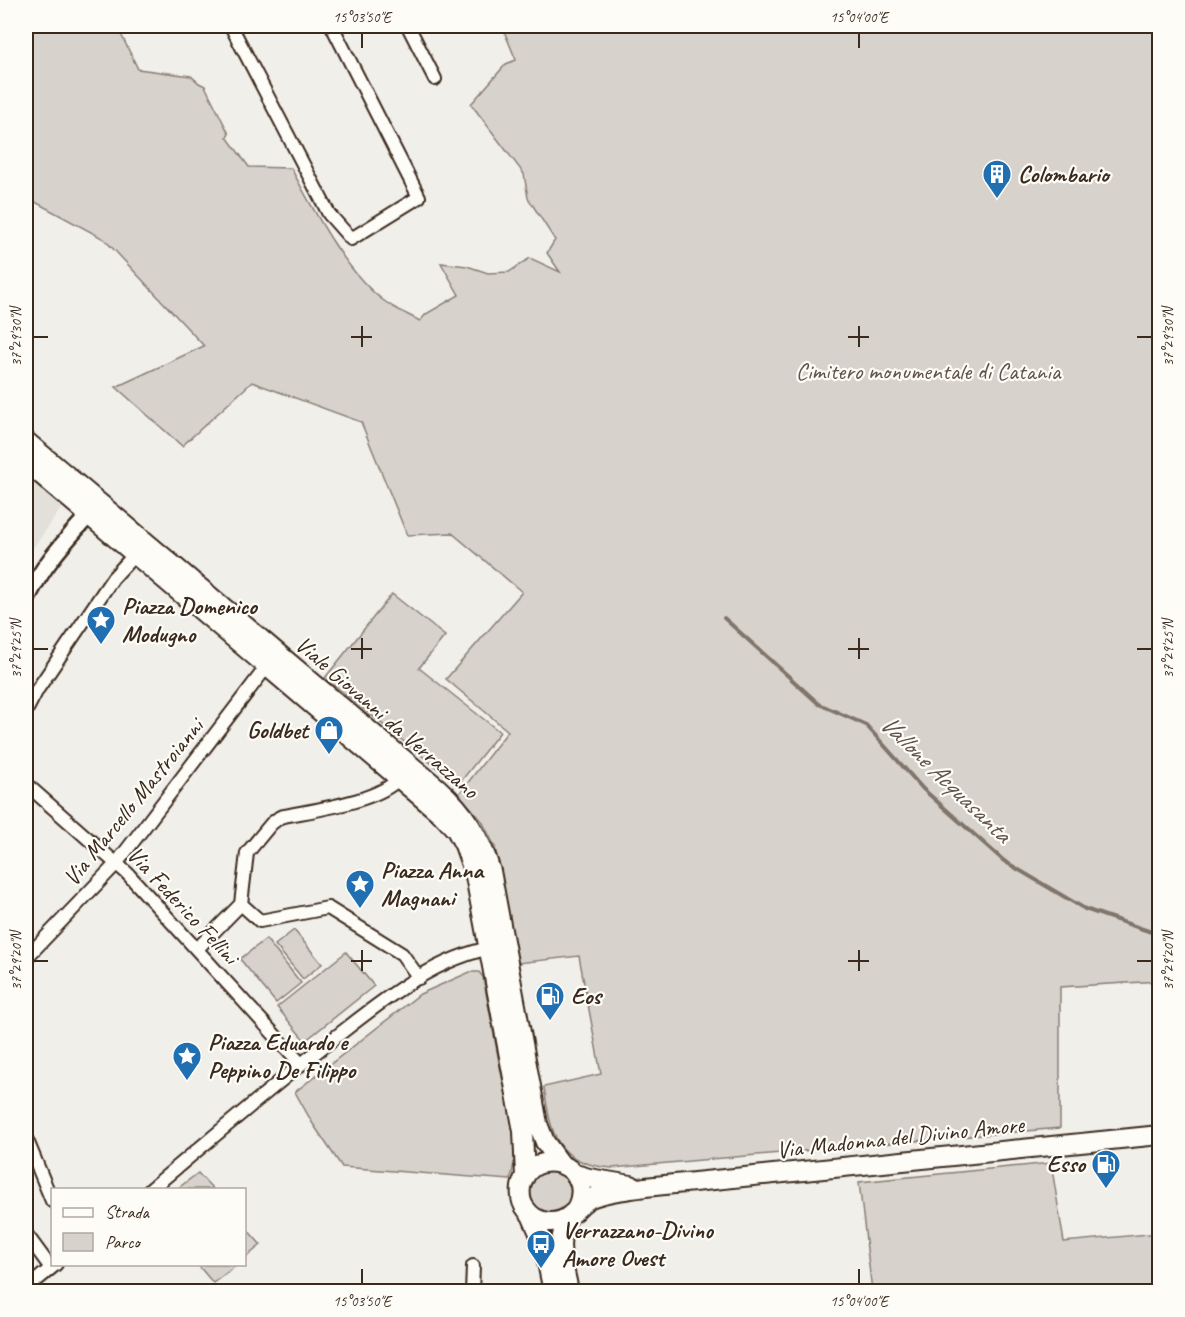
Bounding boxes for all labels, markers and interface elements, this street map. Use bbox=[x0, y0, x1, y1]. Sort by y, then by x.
text: 15°03'50"E bbox=[333, 8, 393, 27]
text: 15°04'00"E bbox=[830, 8, 890, 27]
building icon: Colombario bbox=[981, 158, 1013, 200]
place label: Colombario bbox=[1018, 159, 1111, 189]
text: 37°29'30"N bbox=[7, 304, 26, 367]
text: 37°29'30"N bbox=[1159, 304, 1178, 367]
park label: Cimitero monumentale di Catania bbox=[796, 356, 1062, 386]
place label: Piazza Domenico Modugno bbox=[122, 591, 259, 649]
place icon: Piazza Domenico Modugno bbox=[85, 604, 117, 646]
text: 37°29'25"N bbox=[7, 616, 26, 679]
text: 37°29'25"N bbox=[1159, 616, 1178, 679]
street label: Viale Giovanni da Verrazzano bbox=[289, 629, 486, 806]
water label: Vallone Acquasanta bbox=[873, 707, 1020, 851]
street label: Via Marcello Mastroianni bbox=[56, 710, 211, 892]
shop icon: Goldbet bbox=[313, 714, 345, 756]
place label: Goldbet bbox=[247, 715, 311, 745]
street label: Via Federico Fellini bbox=[121, 840, 248, 973]
place label: Piazza Anna Magnani bbox=[381, 855, 485, 913]
place icon: Piazza Anna Magnani bbox=[344, 868, 376, 910]
text: 37°29'20"N bbox=[7, 928, 26, 991]
text: 37°29'20"N bbox=[1159, 928, 1178, 991]
fuel station icon: Eos bbox=[534, 980, 566, 1022]
place label: Eos bbox=[571, 981, 604, 1011]
place label: Piazza Eduardo e Peppino De Filippo bbox=[208, 1027, 358, 1085]
place icon: Piazza Eduardo e Peppino De Filippo bbox=[171, 1040, 203, 1082]
street label: Via Madonna del Divino Amore bbox=[775, 1109, 1027, 1165]
fuel station icon: Esso bbox=[1090, 1148, 1122, 1190]
place label: Esso bbox=[1047, 1149, 1087, 1179]
legend bbox=[51, 1188, 246, 1266]
text: Strada bbox=[105, 1201, 150, 1223]
place label: Verrazzano-Divino Amore Ovest bbox=[562, 1215, 715, 1273]
bus stop icon: Verrazzano-Divino Amore Ovest bbox=[525, 1228, 557, 1270]
text: Parco bbox=[105, 1231, 141, 1253]
text: 15°03'50"E bbox=[333, 1292, 393, 1311]
text: 15°04'00"E bbox=[830, 1292, 890, 1311]

